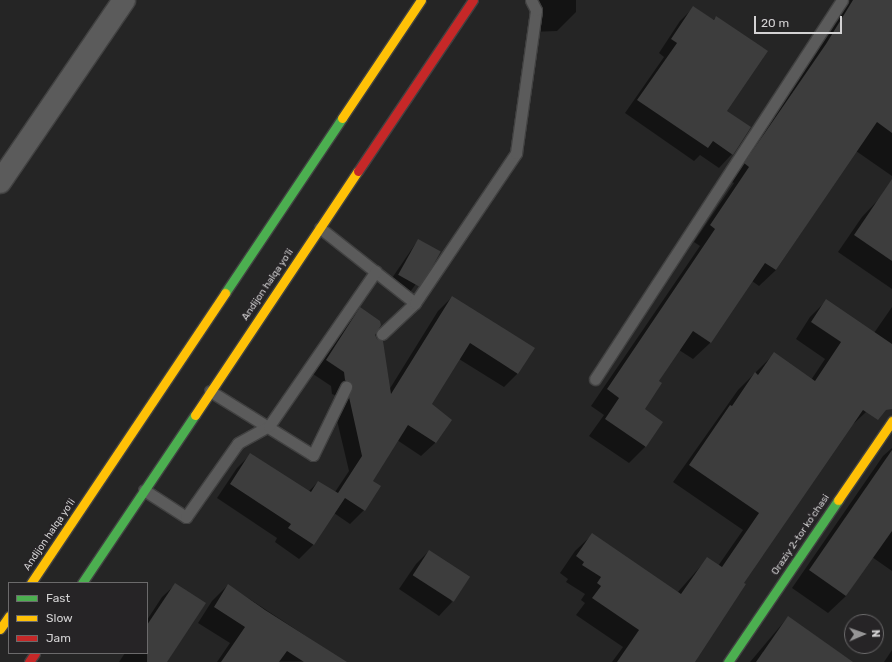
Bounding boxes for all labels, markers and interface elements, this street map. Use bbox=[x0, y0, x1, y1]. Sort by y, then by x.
scale bar bbox=[756, 8, 844, 34]
text: 20 m bbox=[761, 16, 789, 30]
street label: Andijon halqa yo‘li bbox=[240, 247, 296, 323]
street label: Oraziy 2-tor koʻchasi bbox=[769, 492, 833, 578]
street label: Andijon halqa yo‘li bbox=[22, 497, 78, 573]
legend bbox=[8, 582, 148, 654]
text: Fast bbox=[46, 591, 70, 605]
text: Slow bbox=[46, 611, 73, 625]
north arrow bbox=[844, 614, 884, 654]
text: N bbox=[869, 629, 882, 638]
text: Jam bbox=[46, 631, 71, 645]

